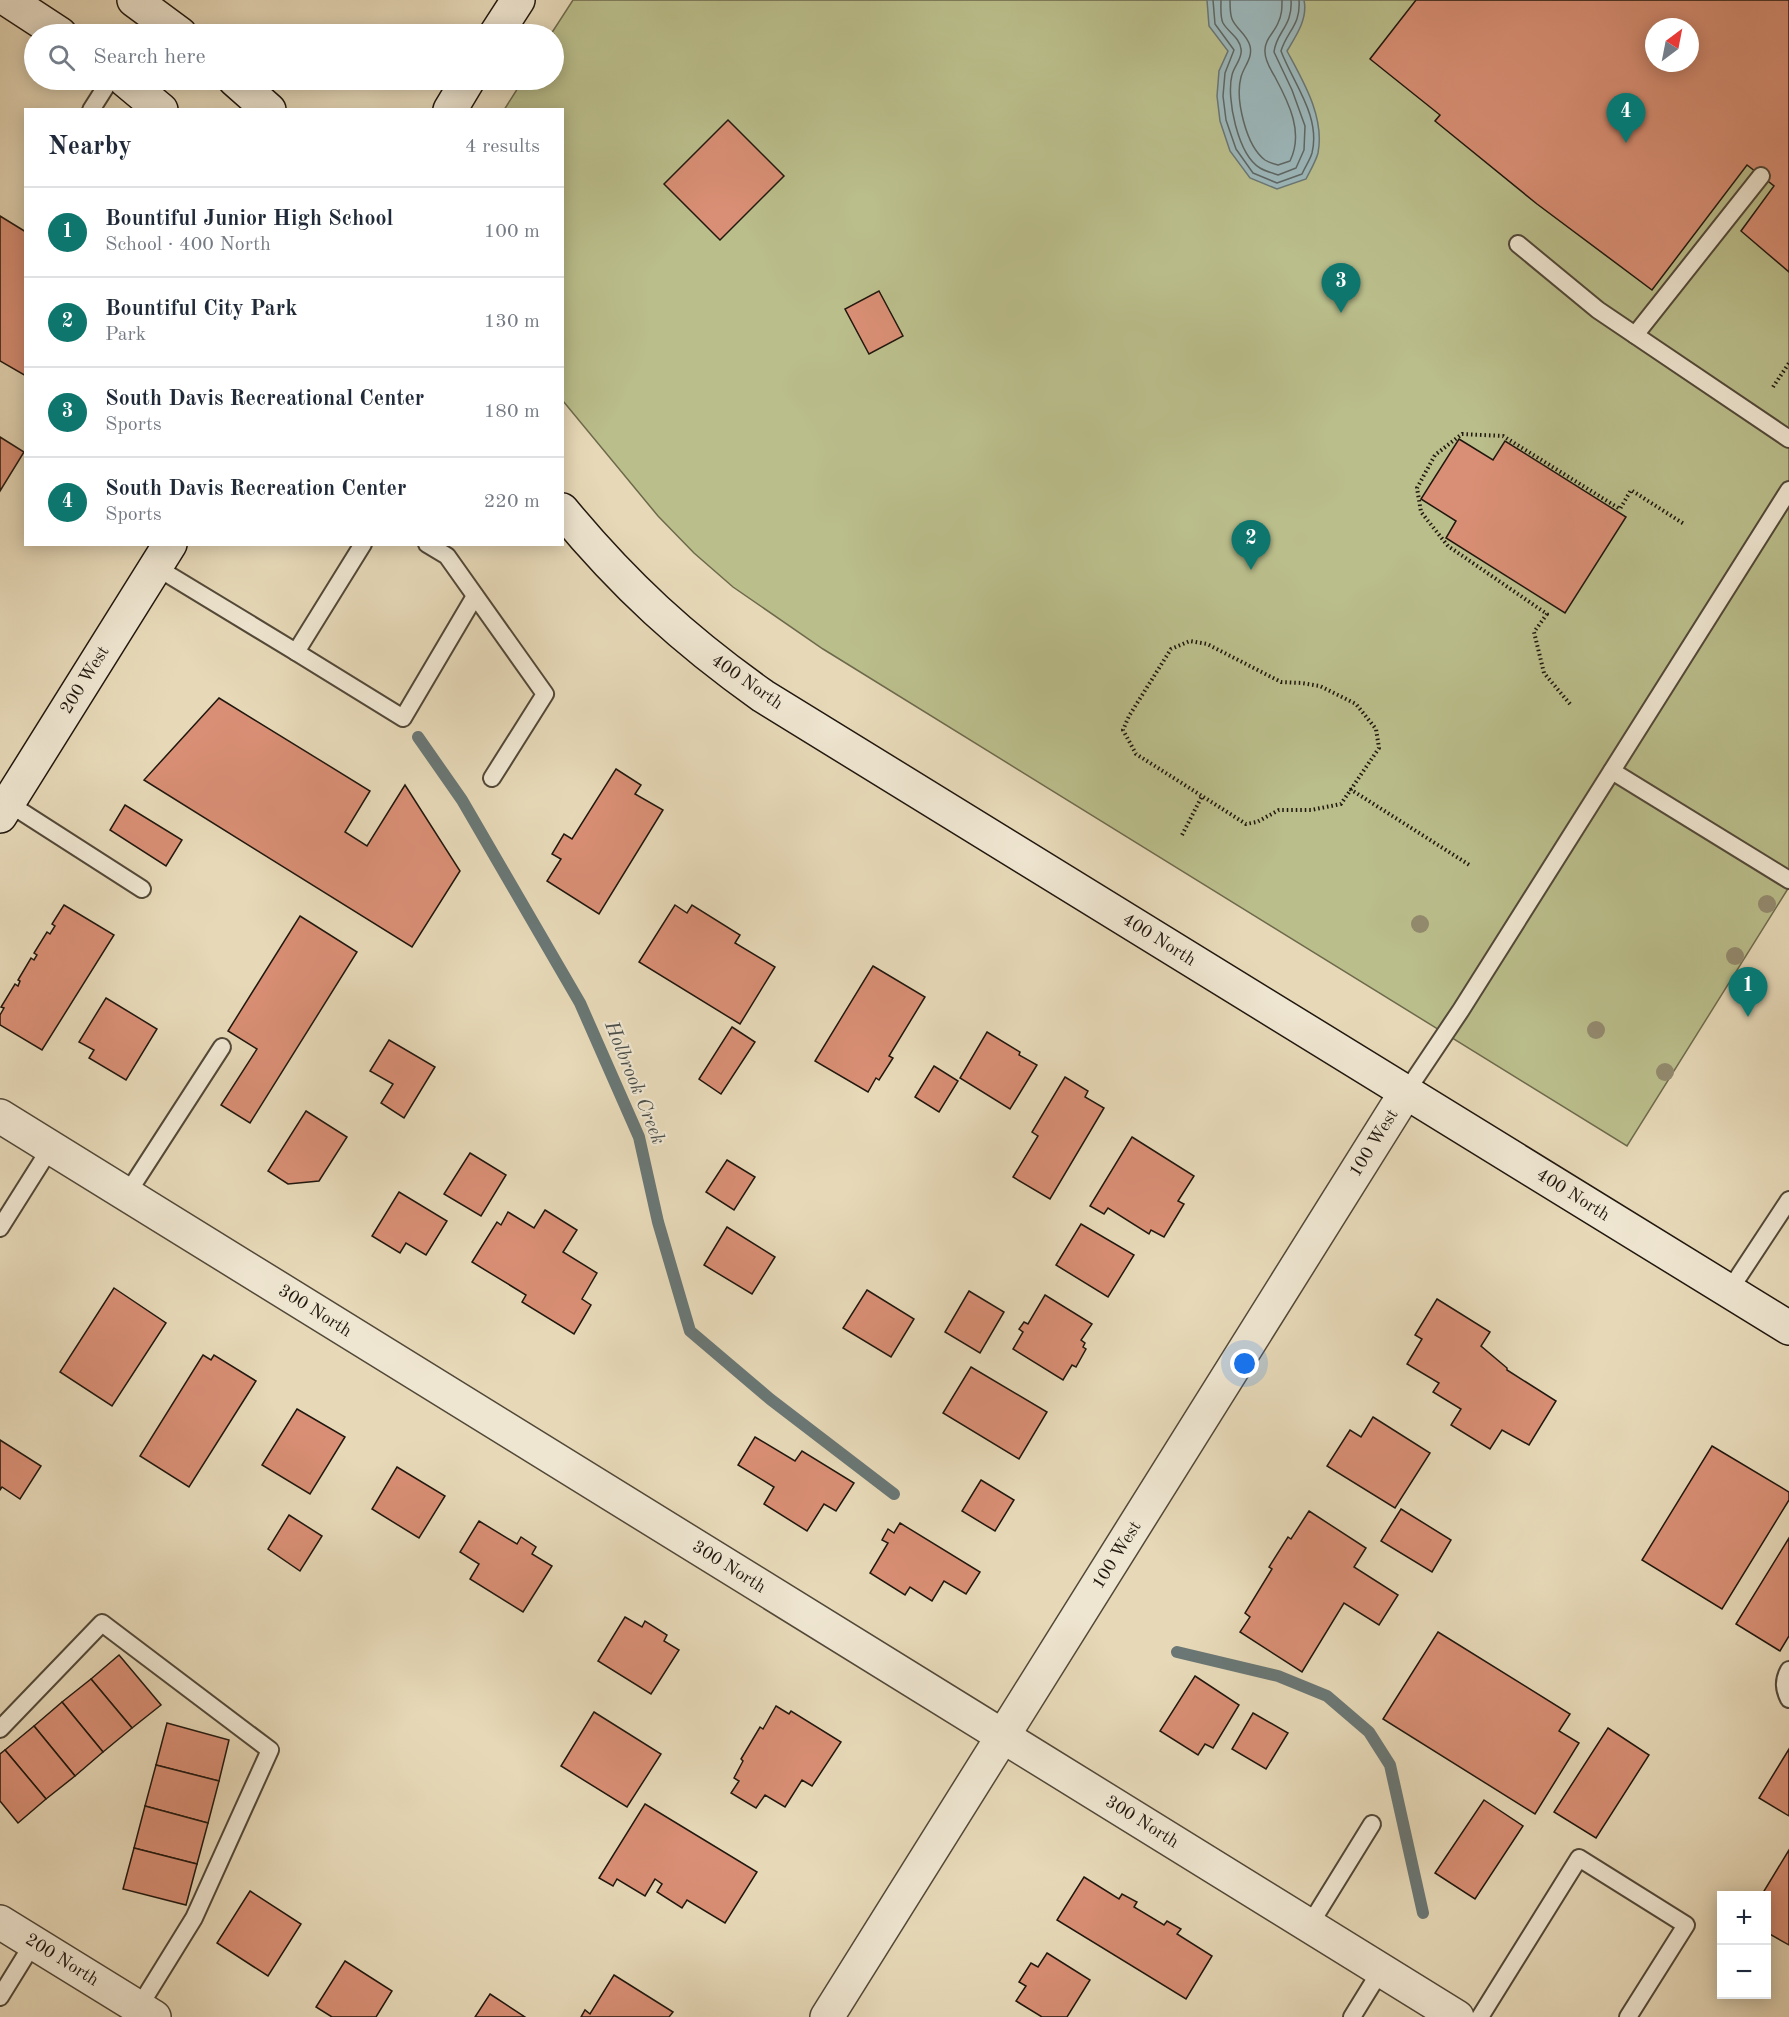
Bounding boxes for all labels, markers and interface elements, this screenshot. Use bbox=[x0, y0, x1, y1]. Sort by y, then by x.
north arrow bbox=[1645, 18, 1699, 72]
search box bbox=[24, 24, 564, 90]
icon: search bbox=[45, 41, 78, 74]
text: Search here bbox=[93, 46, 206, 68]
pin: 4 bbox=[1606, 94, 1646, 143]
text: Nearby bbox=[48, 134, 132, 160]
text: 4 results bbox=[465, 137, 540, 157]
text: Bountiful Junior High School bbox=[105, 208, 393, 230]
text: 1 bbox=[62, 222, 73, 242]
text: 100 m bbox=[484, 222, 540, 242]
text: School · 400 North bbox=[105, 235, 271, 255]
pin: 3 bbox=[1322, 264, 1360, 313]
text: Bountiful City Park bbox=[105, 298, 298, 320]
text: 2 bbox=[62, 312, 73, 332]
text: 130 m bbox=[484, 312, 540, 332]
text: Park bbox=[105, 325, 146, 345]
text: South Davis Recreational Center bbox=[105, 388, 424, 410]
text: 3 bbox=[62, 402, 73, 422]
text: 180 m bbox=[484, 402, 540, 422]
text: Sports bbox=[105, 415, 162, 435]
text: South Davis Recreation Center bbox=[105, 478, 406, 500]
text: 4 bbox=[62, 492, 73, 512]
text: 220 m bbox=[484, 492, 540, 512]
text: Sports bbox=[105, 505, 162, 525]
pin: 2 bbox=[1232, 520, 1270, 570]
street label: 200 West bbox=[57, 643, 113, 717]
street label: 400 North bbox=[708, 651, 786, 713]
street label: 400 North bbox=[1119, 910, 1199, 970]
pin: 1 bbox=[1728, 968, 1768, 1017]
water label: Holbrook Creek bbox=[600, 1017, 668, 1148]
street label: 100 West bbox=[1346, 1106, 1402, 1180]
street label: 400 North bbox=[1533, 1165, 1613, 1225]
street label: 300 North bbox=[275, 1281, 355, 1341]
your location bbox=[1230, 1349, 1259, 1378]
street label: 100 West bbox=[1089, 1518, 1145, 1592]
street label: 300 North bbox=[689, 1537, 769, 1597]
street label: 300 North bbox=[1102, 1792, 1182, 1852]
map controls bbox=[1717, 1891, 1771, 1999]
button: + bbox=[1717, 1891, 1771, 1945]
street label: 200 North bbox=[22, 1930, 102, 1990]
button: − bbox=[1717, 1945, 1771, 1999]

